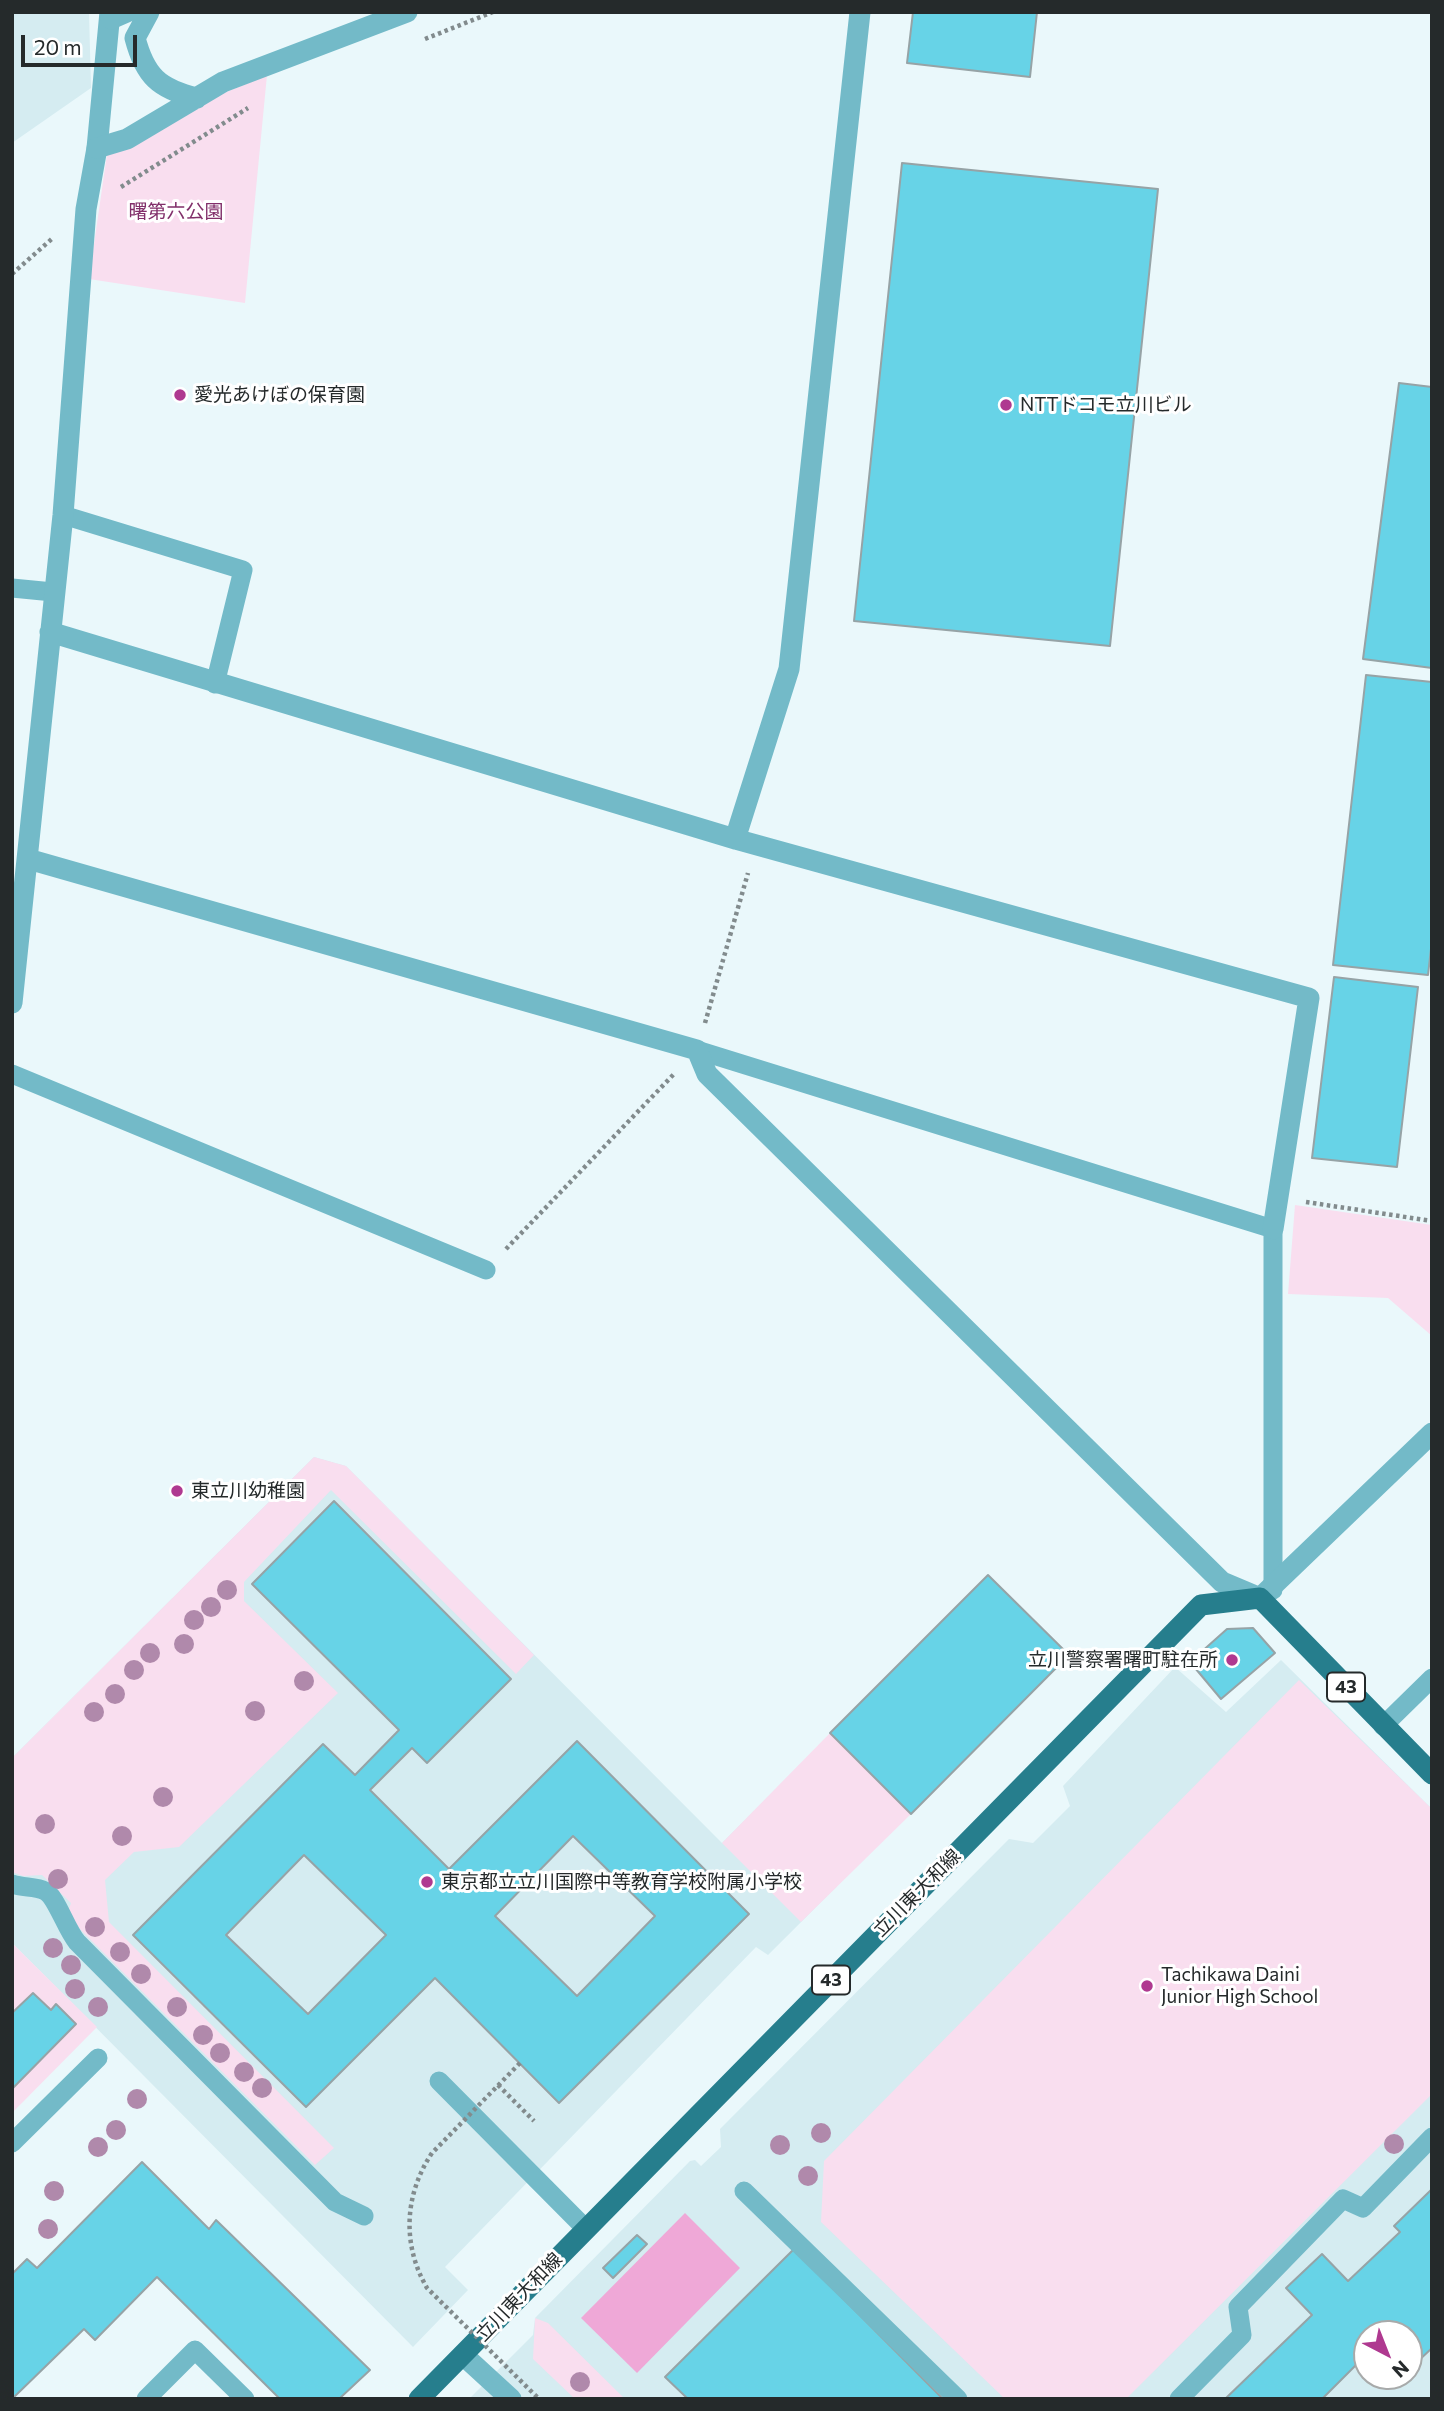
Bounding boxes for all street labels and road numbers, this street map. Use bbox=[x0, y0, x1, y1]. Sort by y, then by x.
road number: 43 bbox=[1327, 1672, 1365, 1702]
street label: 立川東大和線 bbox=[869, 1845, 965, 1941]
road number: 43 bbox=[812, 1966, 850, 1994]
street label: 立川東大和線 bbox=[471, 2248, 567, 2346]

